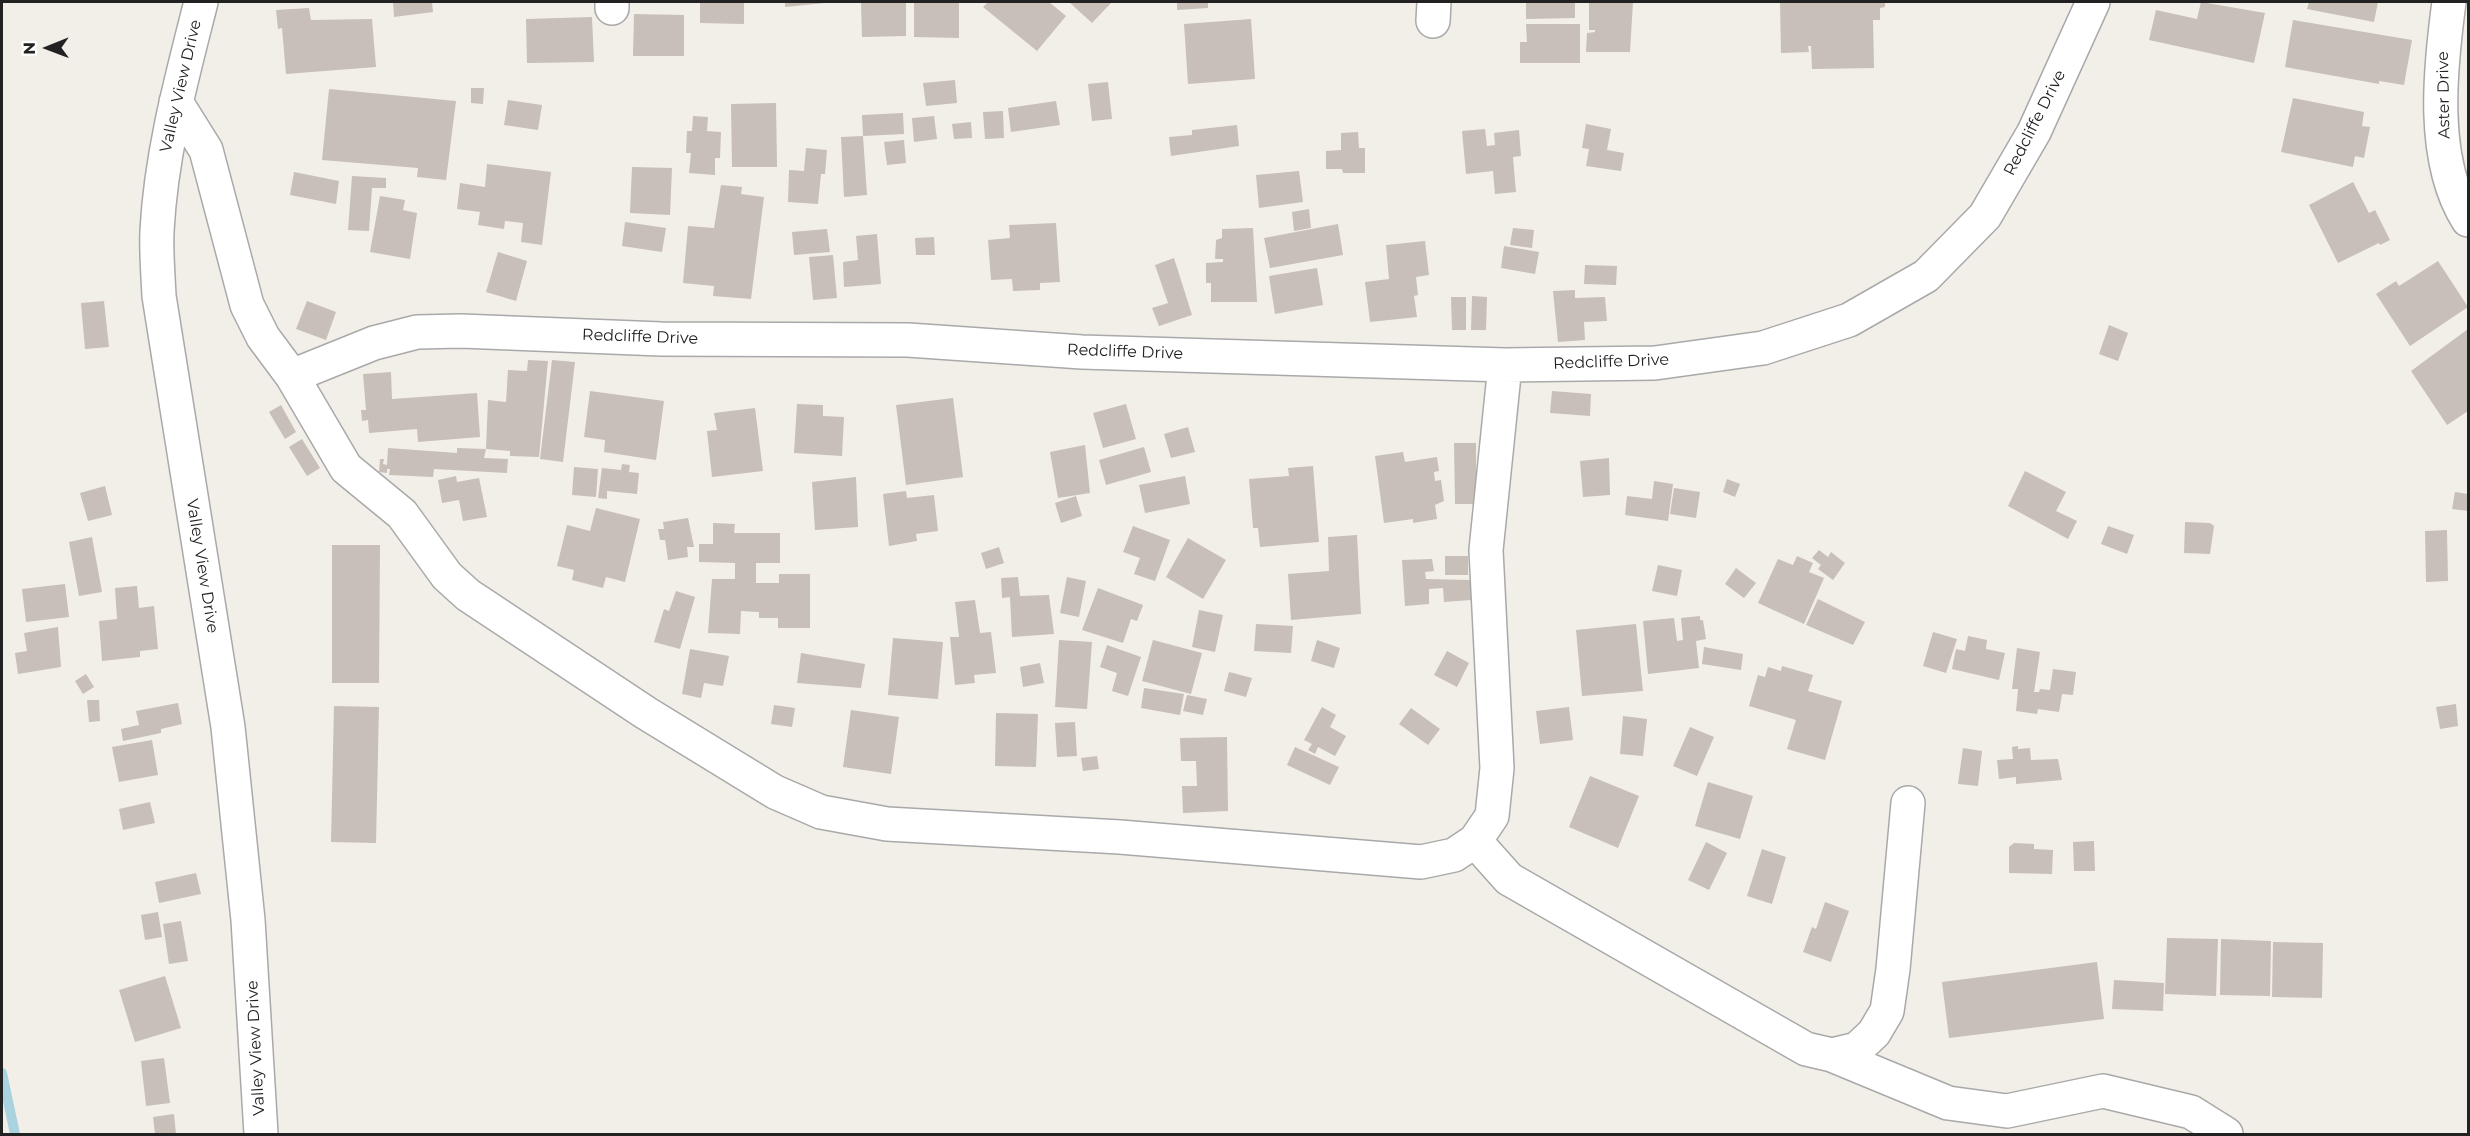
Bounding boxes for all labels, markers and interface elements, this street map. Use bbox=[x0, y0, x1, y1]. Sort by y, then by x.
north arrow bbox=[18, 18, 78, 78]
street label: Valley View Drive bbox=[156, 18, 206, 154]
text: N bbox=[20, 42, 39, 55]
street label: Aster Drive bbox=[2434, 51, 2454, 139]
street label: Redcliffe Drive bbox=[2000, 67, 2070, 179]
street label: Redcliffe Drive bbox=[582, 325, 698, 349]
street label: Redcliffe Drive bbox=[1067, 340, 1183, 364]
street label: Redcliffe Drive bbox=[1553, 350, 1669, 374]
street label: Valley View Drive bbox=[182, 498, 222, 634]
street label: Valley View Drive bbox=[243, 980, 269, 1116]

